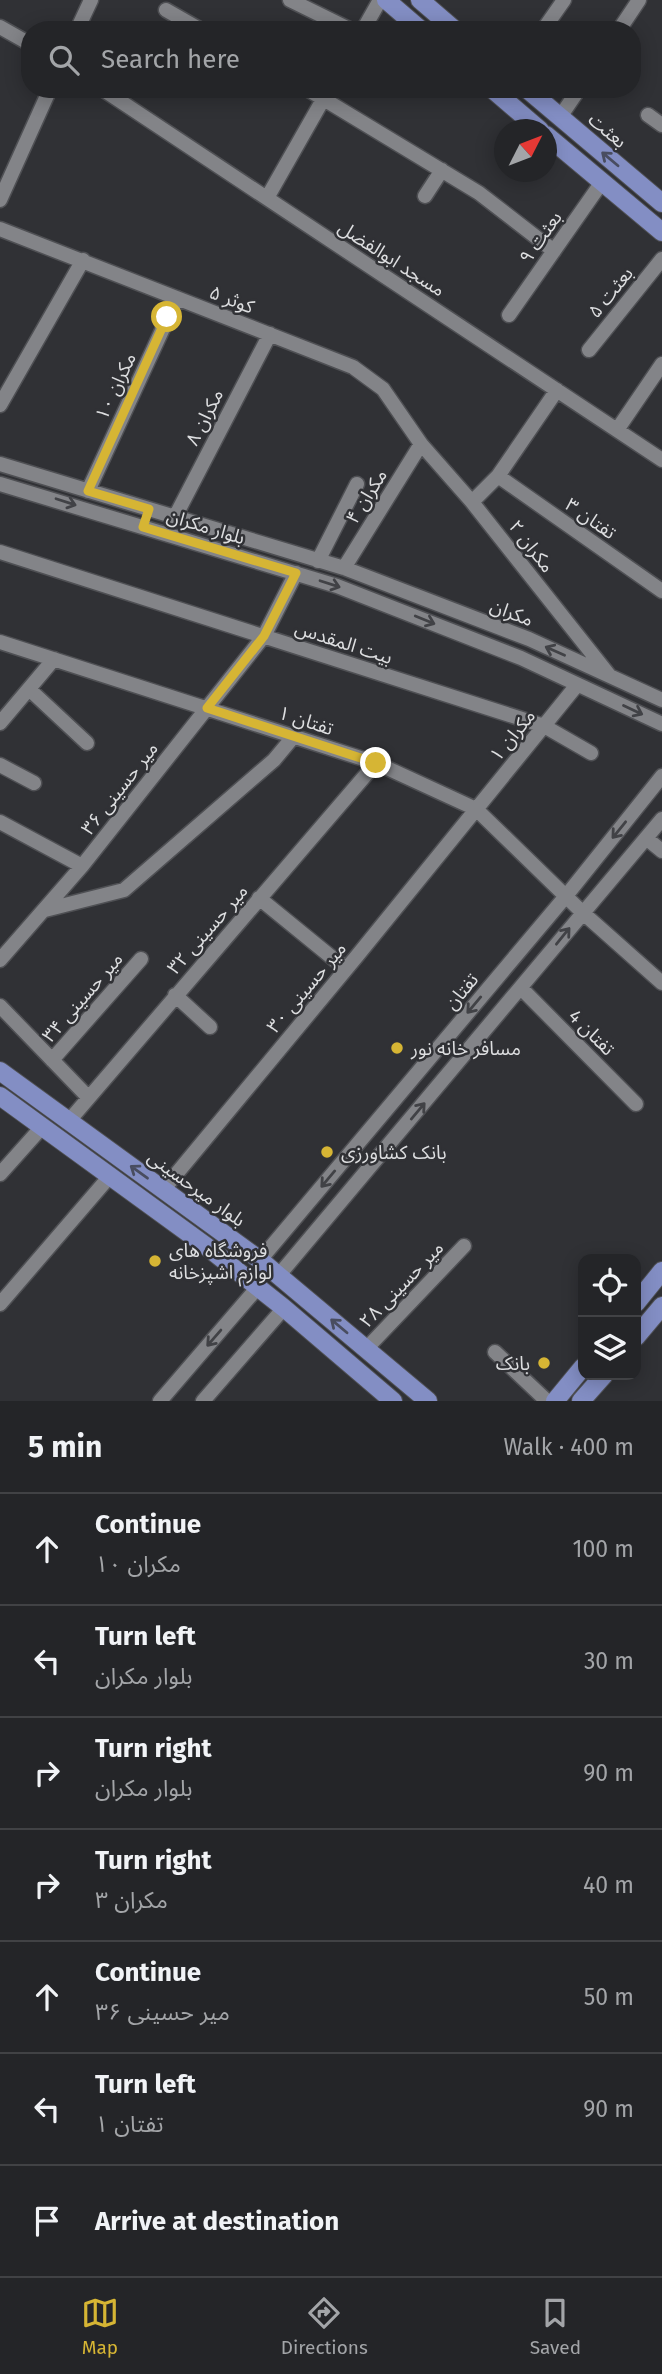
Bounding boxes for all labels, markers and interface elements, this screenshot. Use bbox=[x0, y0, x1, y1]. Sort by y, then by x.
search box bbox=[21, 21, 641, 98]
icon: search bbox=[45, 41, 83, 79]
text: Search here bbox=[101, 44, 240, 75]
street label: بعثت bbox=[584, 108, 631, 153]
north arrow bbox=[494, 119, 557, 182]
one-way arrow bbox=[601, 151, 619, 167]
street label: بعثت ۹ bbox=[514, 207, 567, 268]
street label: مسجد ابوالفضل bbox=[334, 215, 449, 301]
street label: بعثت ۵ bbox=[583, 262, 638, 322]
street label: کوثر ۵ bbox=[206, 281, 258, 319]
route start bbox=[151, 301, 182, 332]
street label: مکران ۱۰ bbox=[90, 349, 141, 423]
street label: مکران ۸ bbox=[181, 385, 228, 449]
street label: مکران ۴ bbox=[341, 465, 392, 528]
street label: تفتان ۳ bbox=[561, 493, 621, 544]
one-way arrow bbox=[54, 497, 76, 510]
street label: بلوار مکران bbox=[164, 504, 248, 549]
street label: مکران ۲ bbox=[504, 516, 559, 577]
one-way arrow bbox=[319, 578, 341, 591]
street label: مکران bbox=[487, 594, 537, 631]
one-way arrow bbox=[413, 614, 435, 627]
street label: بیت المقدس bbox=[292, 616, 395, 669]
one-way arrow bbox=[545, 644, 566, 657]
street label: تفتان ۱ bbox=[275, 701, 336, 740]
one-way arrow bbox=[622, 704, 643, 718]
street label: مکران ۱ bbox=[485, 705, 540, 766]
street label: میر حسینی ۳۶ bbox=[76, 737, 163, 839]
route end bbox=[360, 747, 391, 778]
one-way arrow bbox=[612, 820, 627, 838]
street label: میر حسینی ۳۲ bbox=[162, 880, 253, 979]
one-way arrow bbox=[555, 927, 571, 945]
street label: میر حسینی ۳۰ bbox=[262, 937, 351, 1037]
street label: میر حسینی ۳۴ bbox=[37, 948, 128, 1047]
street label: تفتان bbox=[439, 968, 483, 1014]
one-way arrow bbox=[467, 996, 483, 1014]
street label: تفتان 4 bbox=[564, 1004, 620, 1060]
place label: مسافر خانه نور bbox=[410, 1037, 521, 1060]
marker: مسافر خانه نور bbox=[389, 1040, 405, 1056]
one-way arrow bbox=[410, 1102, 426, 1120]
place label: بانک کشاورزی bbox=[341, 1141, 447, 1164]
marker: بانک کشاورزی bbox=[319, 1144, 335, 1160]
street label: بلوار میرحسینی bbox=[143, 1145, 250, 1232]
one-way arrow bbox=[130, 1165, 149, 1179]
one-way arrow bbox=[320, 1170, 336, 1188]
street label: میر حسینی ۲۸ bbox=[354, 1236, 448, 1332]
place label: فروشگاه های لوازم اشپزخانه bbox=[169, 1239, 272, 1287]
marker: فروشگاه های لوازم اشپزخانه bbox=[147, 1253, 163, 1269]
map controls bbox=[578, 1254, 641, 1380]
button: locate bbox=[578, 1254, 641, 1317]
button: layers bbox=[578, 1317, 641, 1380]
one-way arrow bbox=[330, 1318, 348, 1334]
one-way arrow bbox=[206, 1329, 222, 1347]
place label: بانک bbox=[496, 1352, 530, 1375]
marker: بانک bbox=[536, 1355, 552, 1371]
text: 5 min bbox=[28, 1429, 102, 1465]
text: Walk · 400 m bbox=[503, 1433, 634, 1461]
text: Continue bbox=[95, 1509, 201, 1540]
icon: ahead bbox=[28, 1530, 66, 1568]
text: 100 m bbox=[573, 1535, 634, 1563]
text: مکران ۱۰ bbox=[95, 1550, 181, 1578]
text: Turn left bbox=[95, 1621, 196, 1652]
icon: left bbox=[28, 1642, 66, 1680]
text: 30 m bbox=[584, 1647, 634, 1675]
text: بلوار مکران bbox=[95, 1662, 192, 1690]
text: Turn right bbox=[95, 1733, 212, 1764]
icon: right bbox=[28, 1754, 66, 1792]
text: 90 m bbox=[583, 1759, 634, 1787]
text: بلوار مکران bbox=[95, 1774, 192, 1802]
text: Turn right bbox=[95, 1845, 212, 1876]
icon: right bbox=[28, 1866, 66, 1904]
text: 40 m bbox=[583, 1871, 634, 1899]
text: مکران ۳ bbox=[95, 1886, 168, 1914]
text: Continue bbox=[95, 1957, 201, 1988]
icon: ahead bbox=[28, 1978, 66, 2016]
text: 50 m bbox=[584, 1983, 634, 2011]
text: میر حسینی ۳۶ bbox=[95, 1998, 230, 2026]
text: Turn left bbox=[95, 2069, 196, 2100]
icon: left bbox=[28, 2090, 66, 2128]
text: 90 m bbox=[583, 2095, 634, 2123]
text: تفتان ۱ bbox=[95, 2110, 164, 2138]
icon: arrive bbox=[28, 2202, 66, 2240]
text: Arrive at destination bbox=[95, 2206, 339, 2237]
tab: Map bbox=[81, 2294, 119, 2359]
tab: Directions bbox=[281, 2294, 368, 2359]
tab: Saved bbox=[530, 2294, 581, 2359]

